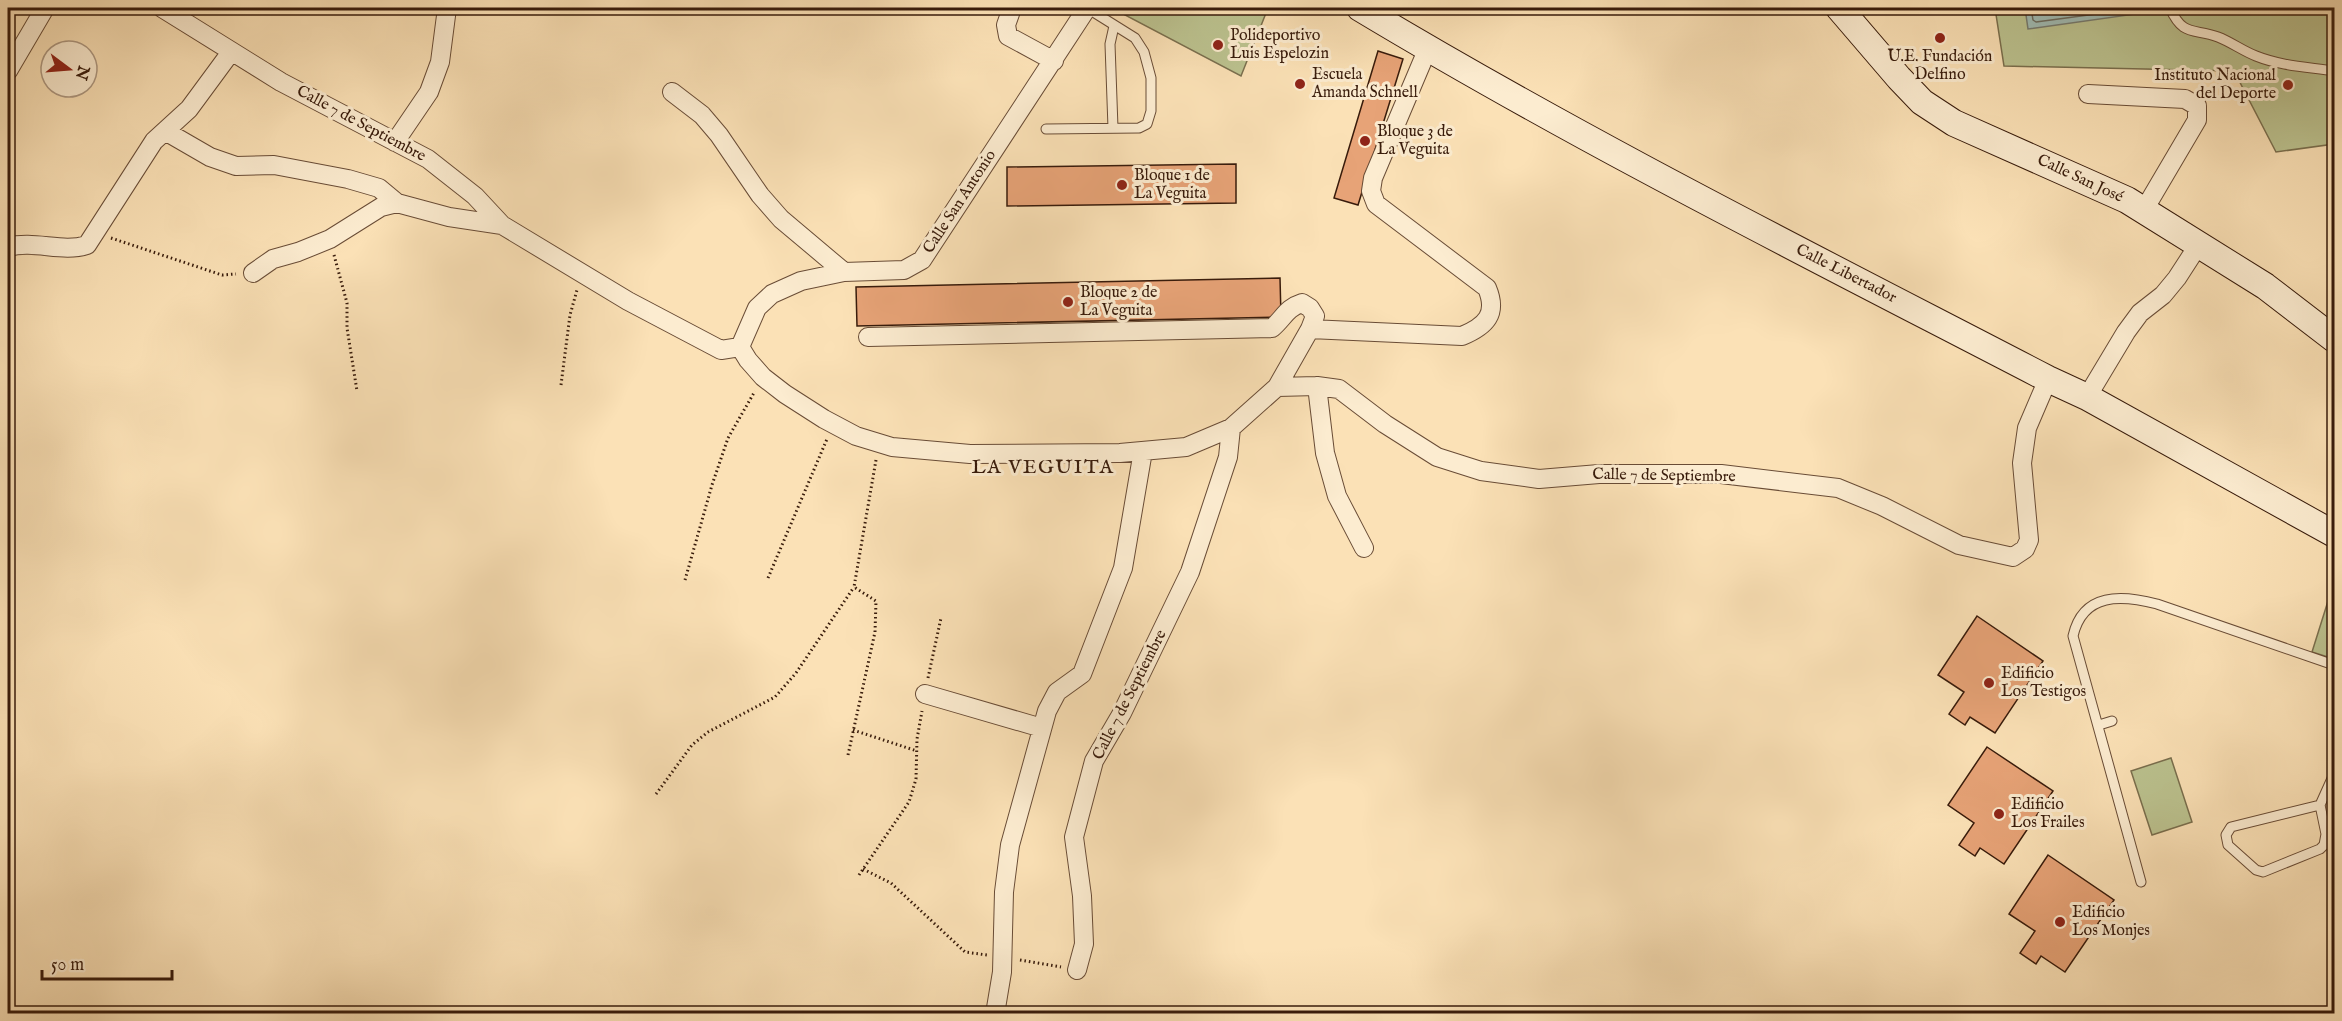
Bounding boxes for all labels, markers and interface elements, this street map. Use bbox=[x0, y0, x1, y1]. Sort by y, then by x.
place label: Polideportivo Luis Espelozin bbox=[1230, 26, 1329, 64]
marker: U.E. Fundación Delfino bbox=[1933, 31, 1947, 45]
marker: Polideportivo Luis Espelozin bbox=[1211, 38, 1225, 52]
north arrow bbox=[39, 39, 99, 99]
place label: U.E. Fundación Delfino bbox=[1888, 47, 1993, 85]
text: N bbox=[70, 62, 93, 82]
place label: Escuela Amanda Schnell bbox=[1311, 65, 1418, 103]
place label: Instituto Nacional del Deporte bbox=[2154, 66, 2277, 104]
marker: Escuela Amanda Schnell bbox=[1293, 77, 1307, 91]
marker: Instituto Nacional del Deporte bbox=[2281, 78, 2295, 92]
street label: Calle 7 de Septiembre bbox=[293, 81, 429, 167]
place label: Bloque 3 de La Veguita bbox=[1377, 122, 1453, 160]
marker: Bloque 3 de La Veguita bbox=[1358, 134, 1372, 148]
street label: Calle San Antonio bbox=[919, 146, 1001, 258]
street label: Calle San José bbox=[2034, 150, 2126, 208]
place label: Bloque 1 de La Veguita bbox=[1134, 166, 1210, 204]
marker: Bloque 1 de La Veguita bbox=[1115, 178, 1129, 192]
street label: Calle Libertador bbox=[1792, 240, 1900, 308]
place label: Bloque 2 de La Veguita bbox=[1080, 283, 1157, 321]
marker: Bloque 2 de La Veguita bbox=[1061, 295, 1075, 309]
district label: LA VEGUITA bbox=[972, 455, 1114, 480]
street label: Calle 7 de Septiembre bbox=[1592, 465, 1736, 487]
street label: Calle 7 de Septiembre bbox=[1089, 627, 1171, 763]
place label: Edificio Los Testigos bbox=[2001, 664, 2087, 702]
marker: Edificio Los Testigos bbox=[1982, 676, 1996, 690]
place label: Edificio Los Frailes bbox=[2011, 795, 2085, 833]
marker: Edificio Los Frailes bbox=[1992, 807, 2006, 821]
place label: Edificio Los Monjes bbox=[2072, 903, 2150, 941]
marker: Edificio Los Monjes bbox=[2053, 915, 2067, 929]
scale bar bbox=[42, 943, 172, 981]
text: 50 m bbox=[51, 954, 84, 977]

